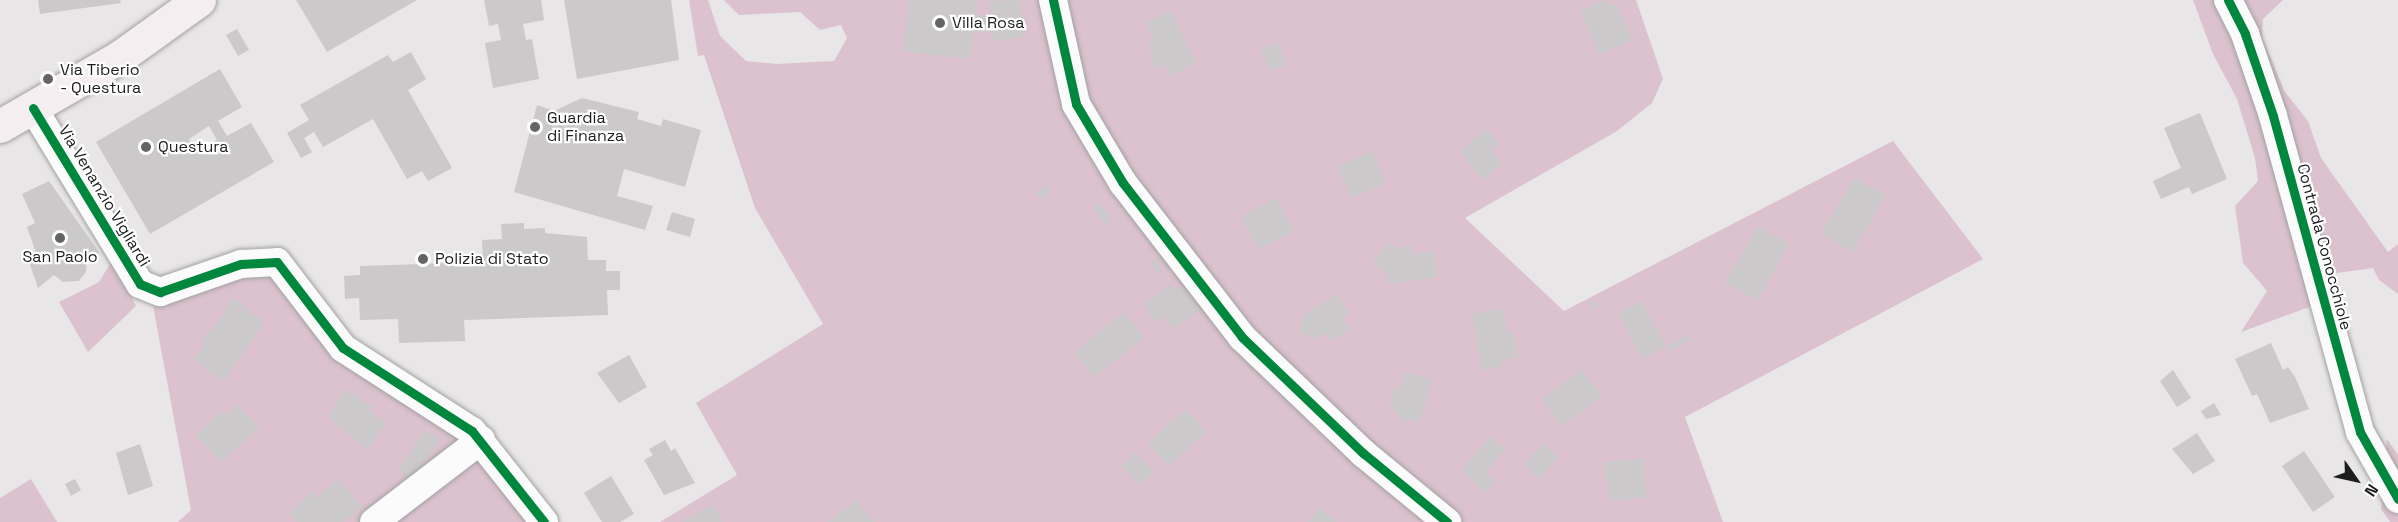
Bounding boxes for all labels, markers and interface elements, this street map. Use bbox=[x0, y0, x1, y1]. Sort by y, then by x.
place label: Villa Rosa bbox=[952, 13, 1025, 33]
marker: Villa Rosa bbox=[933, 16, 947, 30]
place label: Via Tiberio - Questura bbox=[60, 60, 142, 98]
marker: Via Tiberio - Questura bbox=[41, 72, 55, 86]
place label: Guardia di Finanza bbox=[547, 108, 624, 146]
marker: Guardia di Finanza bbox=[528, 120, 542, 134]
street label: Via Venanzio Vigliardi bbox=[54, 122, 154, 270]
place label: Questura bbox=[158, 137, 228, 157]
marker: Questura bbox=[139, 140, 153, 154]
street label: Contrada Conocchiole bbox=[2293, 162, 2355, 332]
marker: San Paolo bbox=[53, 231, 67, 245]
place label: San Paolo bbox=[22, 247, 98, 267]
place label: Polizia di Stato bbox=[435, 249, 549, 269]
marker: Polizia di Stato bbox=[416, 252, 430, 266]
north arrow bbox=[2326, 450, 2386, 510]
text: N bbox=[2360, 480, 2383, 501]

